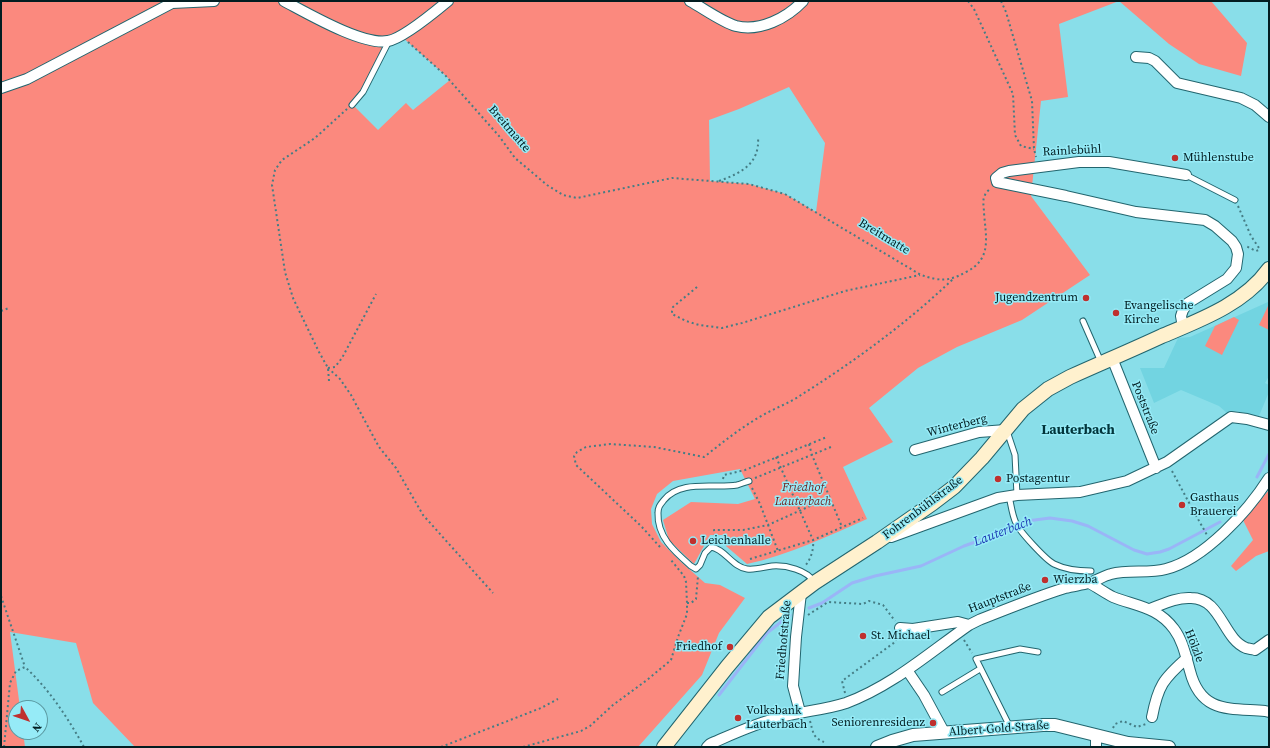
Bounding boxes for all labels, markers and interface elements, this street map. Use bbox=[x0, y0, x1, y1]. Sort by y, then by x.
street label: Breitmatte bbox=[485, 103, 533, 155]
street label: Rainlebühl bbox=[1042, 142, 1102, 160]
place label: Mühlenstube bbox=[1183, 151, 1254, 165]
marker: Mühlenstube bbox=[1170, 153, 1180, 163]
street label: Breitmatte bbox=[856, 216, 912, 258]
place label: Jugendzentrum bbox=[995, 291, 1078, 305]
marker: Jugendzentrum bbox=[1081, 293, 1091, 303]
place label: Evangelische Kirche bbox=[1124, 299, 1194, 327]
marker: Evangelische Kirche bbox=[1111, 308, 1121, 318]
street label: Poststraße bbox=[1128, 379, 1162, 437]
street label: Winterberg bbox=[926, 412, 988, 440]
district label: Lauterbach bbox=[1041, 422, 1115, 438]
place label: Postagentur bbox=[1006, 472, 1070, 486]
street label: Fohrenbühlstraße bbox=[880, 473, 966, 543]
marker: Postagentur bbox=[993, 474, 1003, 484]
park label: Friedhof Lauterbach bbox=[775, 481, 831, 509]
place label: Gasthaus Brauerei bbox=[1190, 491, 1239, 519]
marker: Gasthaus Brauerei bbox=[1177, 500, 1187, 510]
water label: Lauterbach bbox=[972, 514, 1034, 550]
place label: Leichenhalle bbox=[701, 534, 771, 548]
marker: Leichenhalle bbox=[688, 536, 698, 546]
place label: Wierzba bbox=[1053, 573, 1098, 587]
marker: Wierzba bbox=[1040, 575, 1050, 585]
street label: Hauptstraße bbox=[966, 579, 1034, 617]
street label: Friedhofstraße bbox=[773, 600, 795, 680]
street label: Hölzle bbox=[1181, 627, 1207, 665]
place label: St. Michael bbox=[871, 629, 930, 643]
marker: St. Michael bbox=[858, 631, 868, 641]
place label: Friedhof bbox=[676, 640, 722, 654]
marker: Friedhof bbox=[725, 642, 735, 652]
north arrow bbox=[8, 700, 48, 740]
place label: Volksbank Lauterbach bbox=[746, 704, 807, 732]
marker: Volksbank Lauterbach bbox=[733, 713, 743, 723]
place label: Seniorenresidenz bbox=[831, 716, 925, 730]
marker: Seniorenresidenz bbox=[928, 718, 938, 728]
street label: Albert-Gold-Straße bbox=[948, 718, 1050, 740]
text: N bbox=[28, 719, 45, 735]

